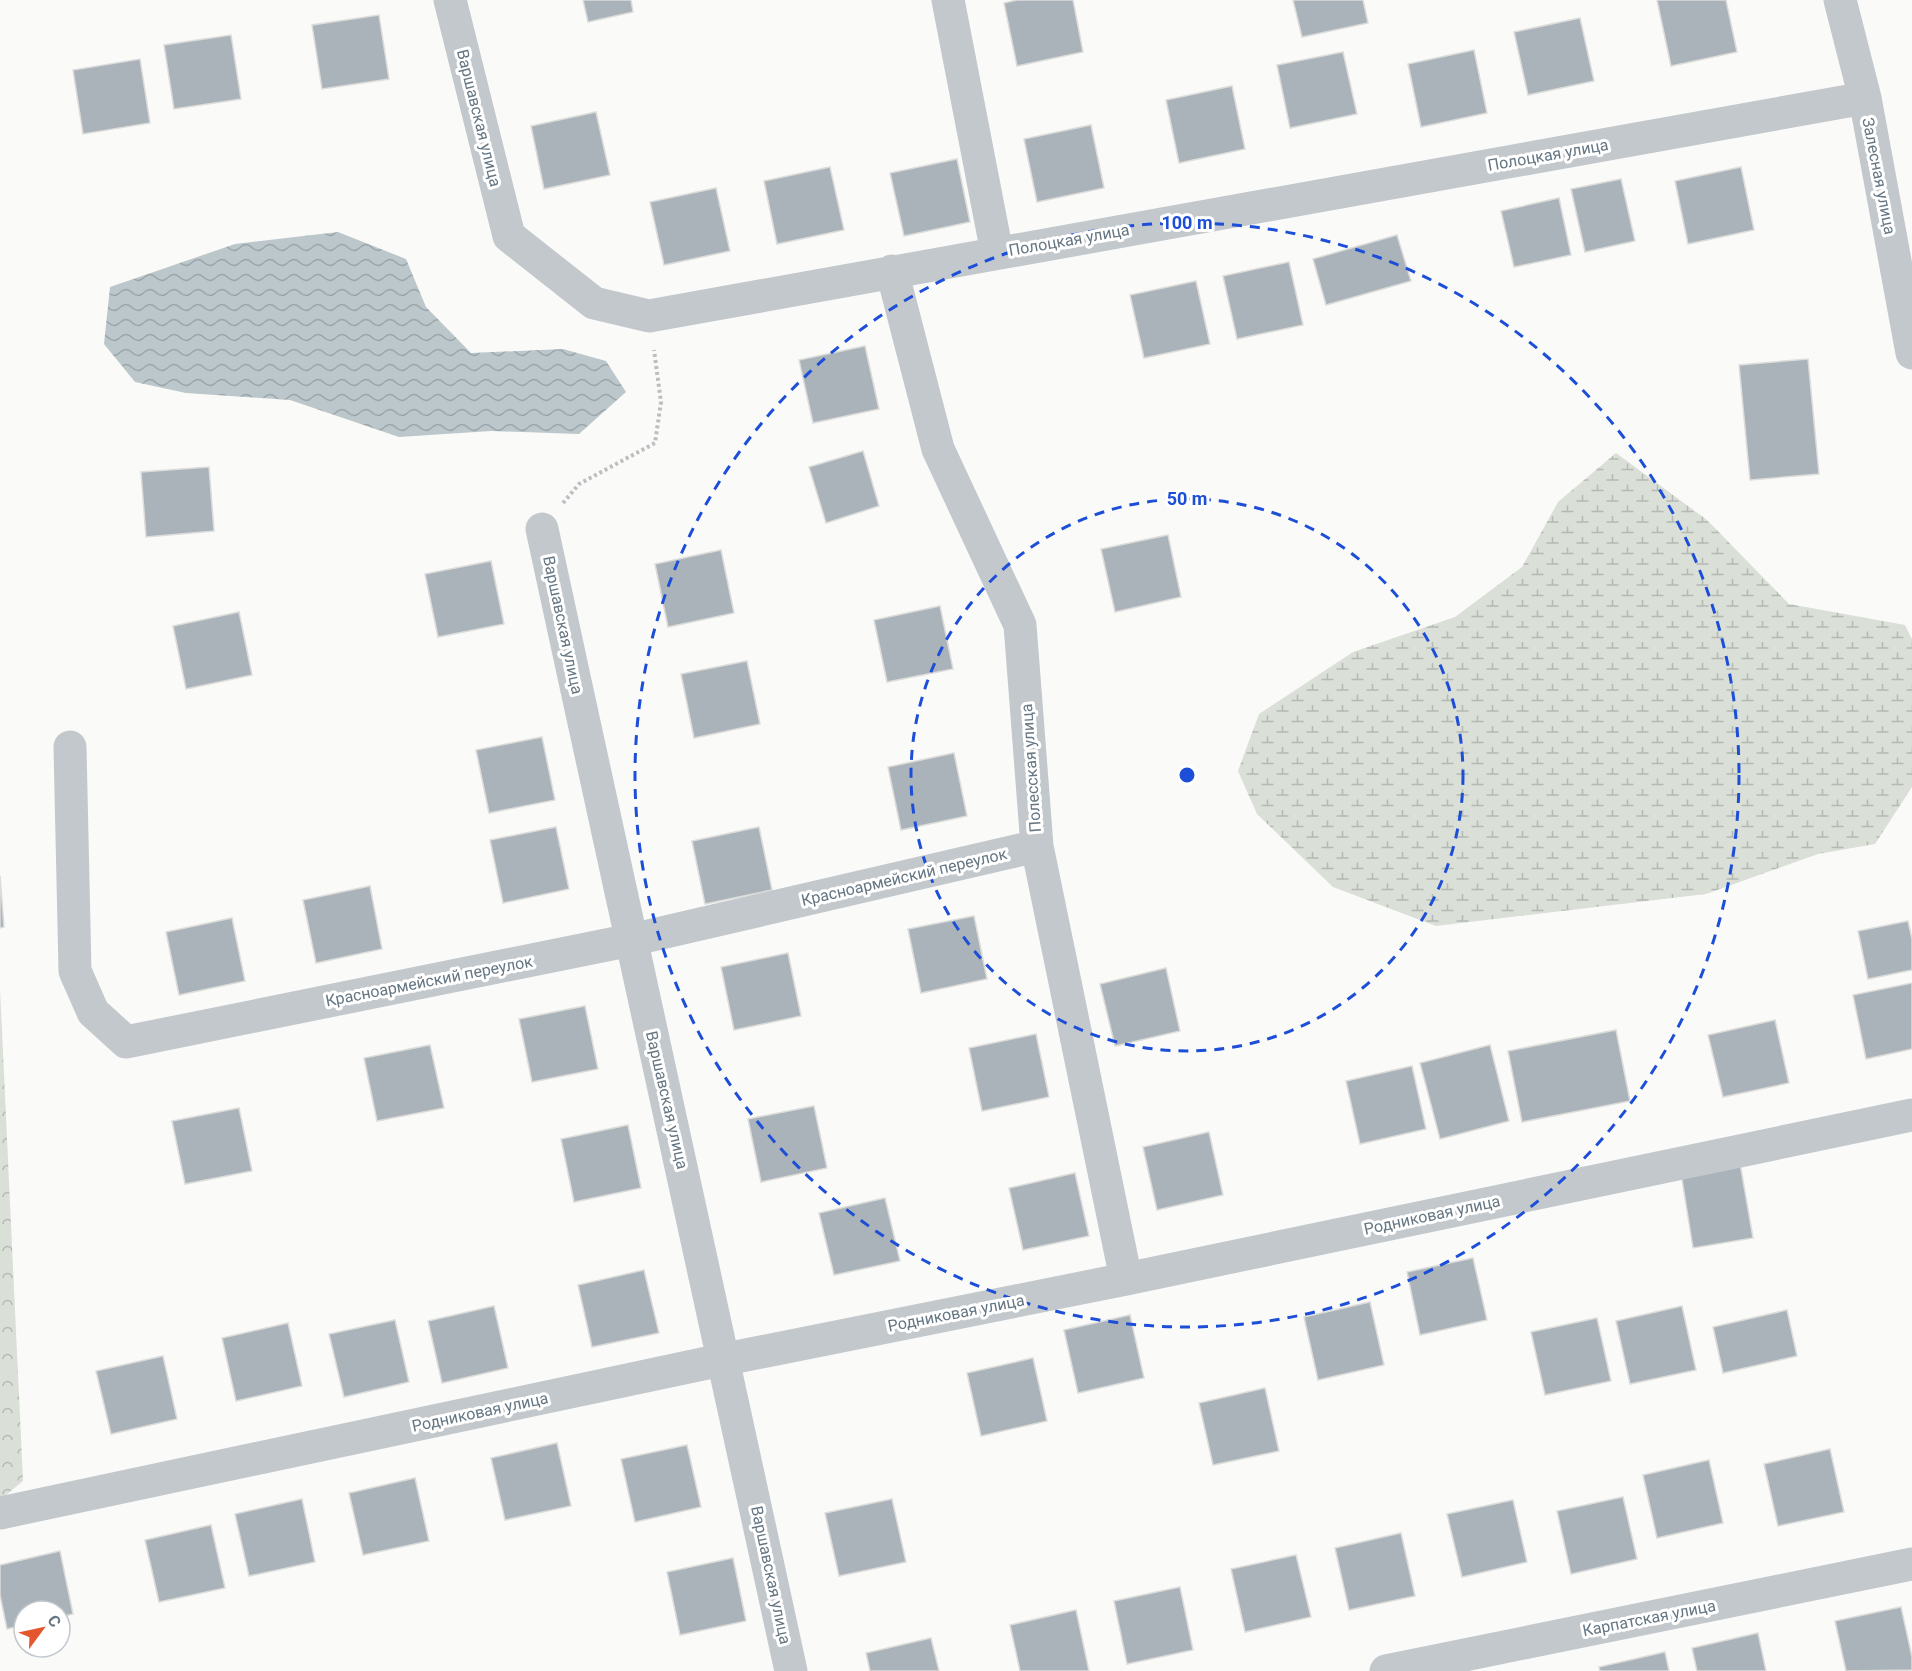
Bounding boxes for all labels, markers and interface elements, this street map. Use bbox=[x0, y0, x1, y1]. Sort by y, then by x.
street label: Варшавская улица bbox=[453, 47, 505, 189]
street label: Залесная улица bbox=[1858, 116, 1900, 236]
street label: Полоцкая улица bbox=[1486, 135, 1610, 175]
text: 100 m bbox=[1161, 212, 1213, 233]
street label: Полоцкая улица bbox=[1007, 220, 1131, 260]
text: 50 m bbox=[1167, 488, 1207, 509]
street label: Варшавская улица bbox=[539, 554, 587, 696]
street label: Полесская улица bbox=[1017, 703, 1045, 833]
centre of rings bbox=[1177, 765, 1197, 785]
street label: Красноармейский переулок bbox=[799, 844, 1009, 910]
street label: Красноармейский переулок bbox=[324, 952, 535, 1010]
street label: Варшавская улица bbox=[642, 1029, 692, 1171]
street label: Родниковая улица bbox=[1362, 1191, 1502, 1239]
street label: Родниковая улица bbox=[886, 1290, 1026, 1336]
street label: Родниковая улица bbox=[410, 1388, 550, 1436]
street label: Варшавская улица bbox=[747, 1504, 795, 1646]
street label: Карпатская улица bbox=[1581, 1596, 1717, 1640]
north arrow bbox=[12, 1599, 72, 1659]
text: С bbox=[43, 1612, 65, 1631]

